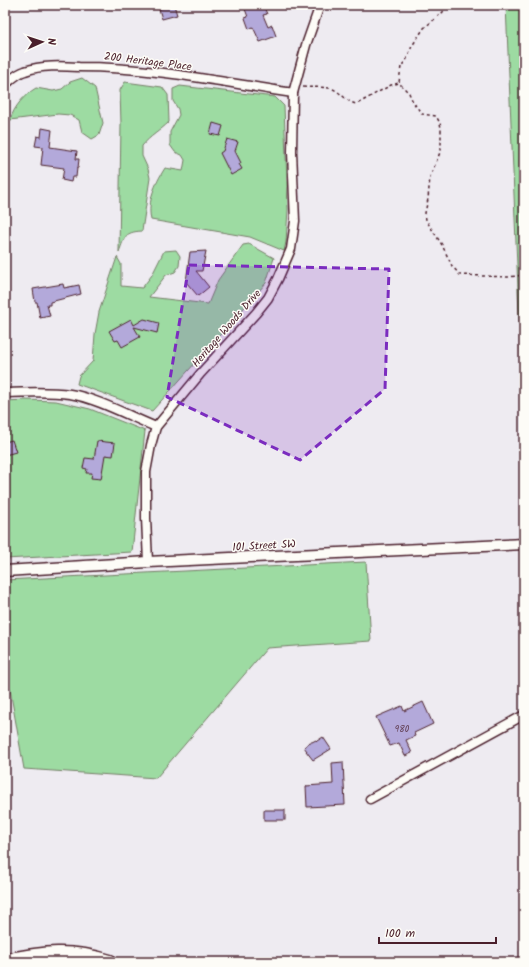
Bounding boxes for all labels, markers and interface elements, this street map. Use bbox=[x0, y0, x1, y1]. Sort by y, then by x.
north arrow bbox=[22, 22, 62, 62]
text: N bbox=[42, 38, 60, 46]
street label: 200 Heritage Place bbox=[103, 48, 193, 76]
street label: Heritage Woods Drive bbox=[188, 285, 266, 372]
street label: 101 Street SW bbox=[232, 535, 297, 557]
house number: 980 bbox=[395, 722, 410, 737]
scale bar bbox=[379, 919, 496, 945]
text: 100 m bbox=[385, 924, 416, 943]

